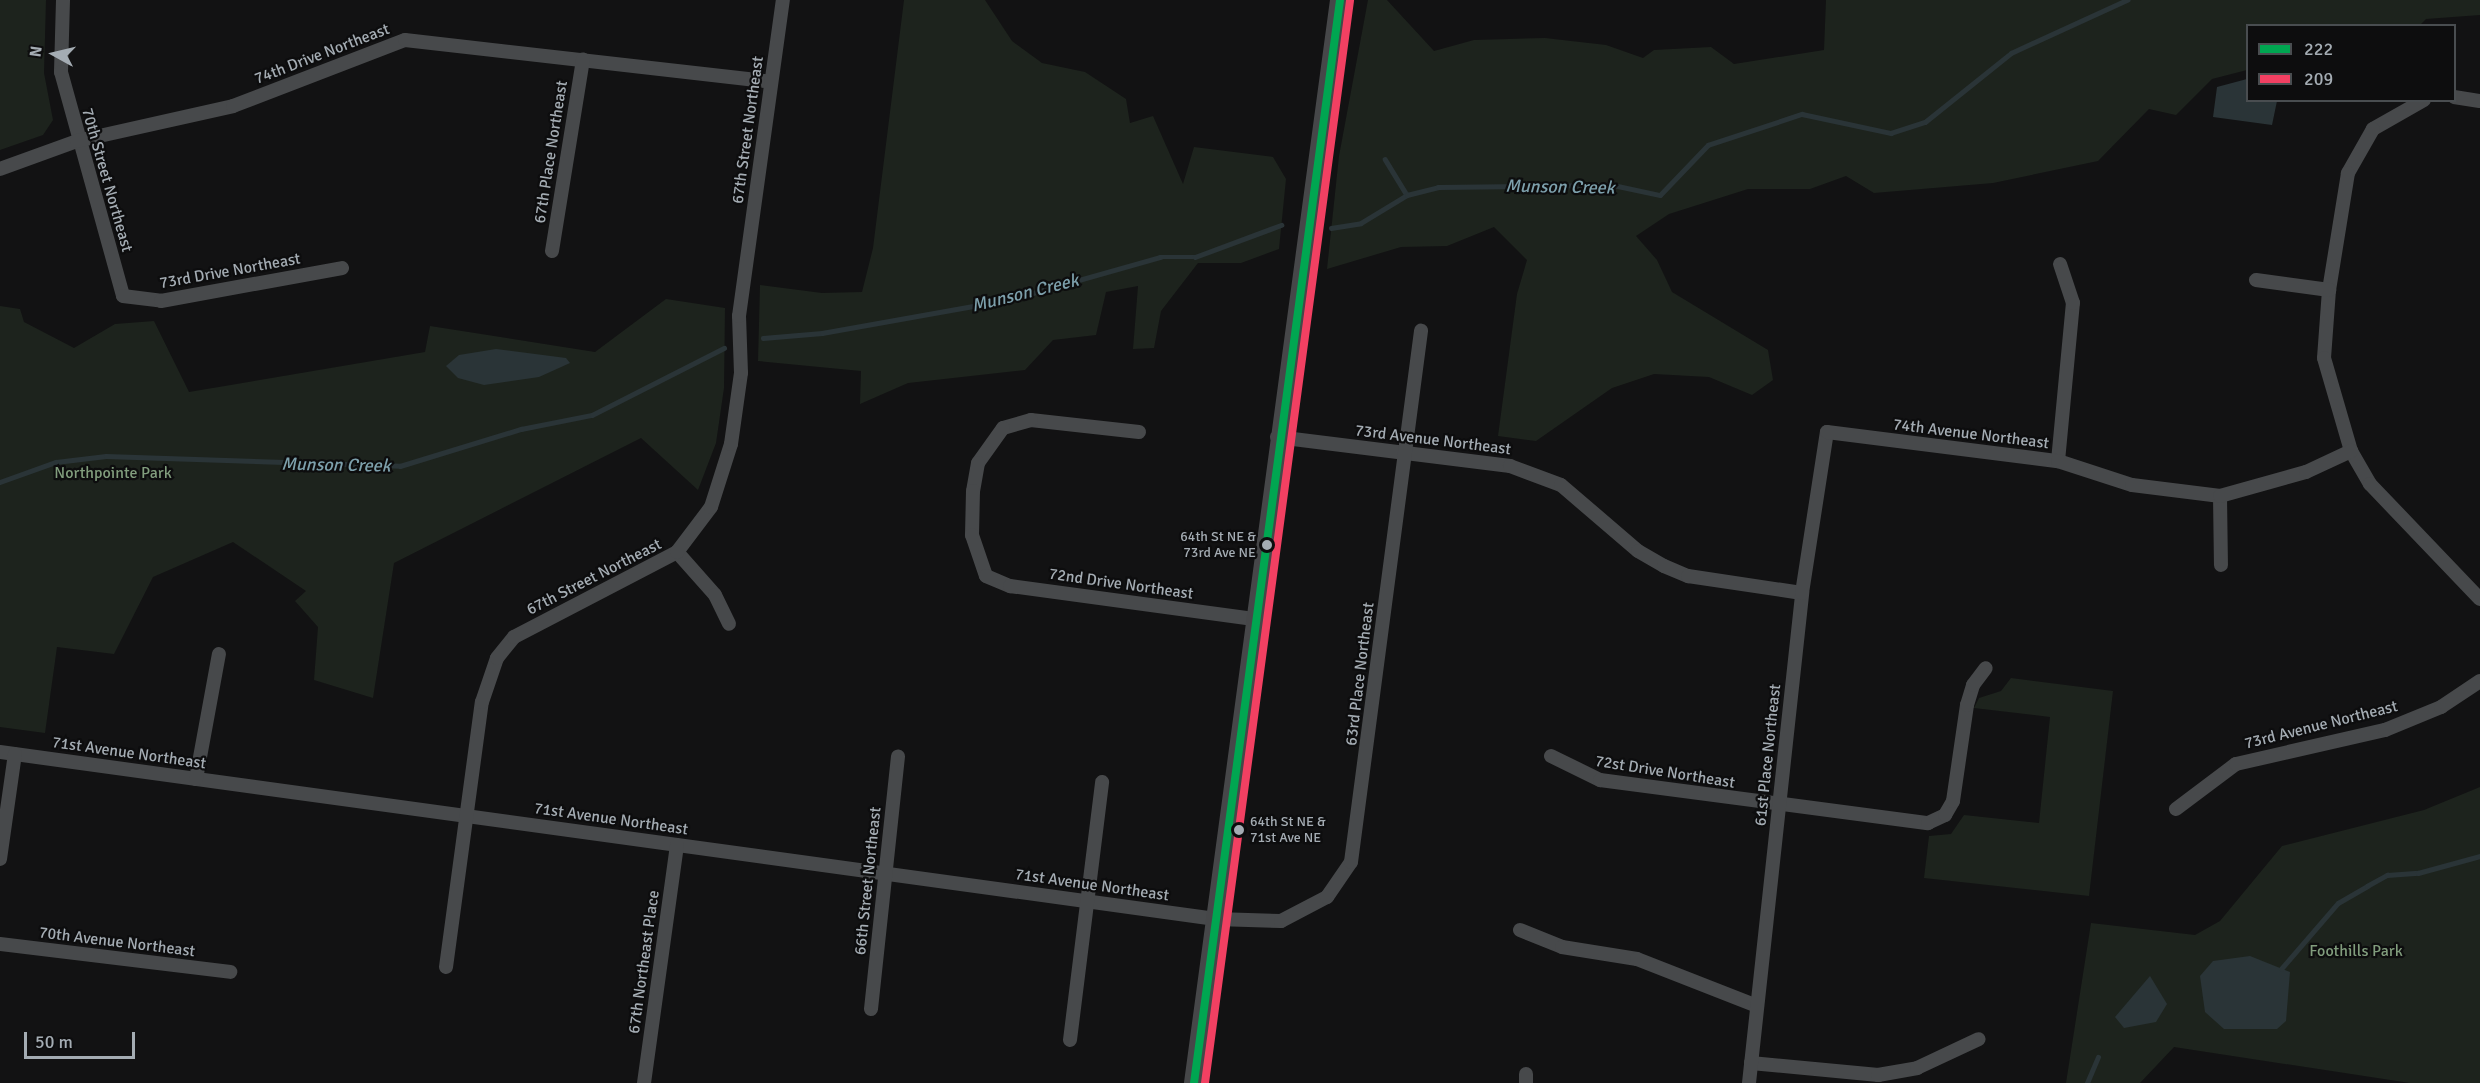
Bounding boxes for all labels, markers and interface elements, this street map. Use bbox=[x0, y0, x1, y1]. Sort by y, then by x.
street label: 74th Drive Northeast bbox=[252, 19, 392, 89]
north arrow bbox=[24, 24, 84, 84]
legend bbox=[2246, 24, 2456, 102]
text: 222 bbox=[2304, 38, 2333, 60]
text: N bbox=[25, 45, 47, 58]
street label: 67th Street Northeast bbox=[728, 55, 768, 205]
text: 209 bbox=[2304, 68, 2333, 90]
street label: 67th Place Northeast bbox=[530, 79, 572, 225]
street label: 70th Street Northeast bbox=[77, 106, 137, 254]
water label: Munson Creek bbox=[1505, 175, 1615, 199]
street label: 73rd Drive Northeast bbox=[158, 249, 302, 293]
water label: Munson Creek bbox=[969, 269, 1081, 317]
street label: 74th Avenue Northeast bbox=[1892, 415, 2050, 453]
street label: 73rd Avenue Northeast bbox=[1354, 421, 1512, 459]
water label: Munson Creek bbox=[281, 453, 391, 477]
park label: Northpointe Park bbox=[54, 463, 172, 483]
place label: 64th St NE & 73rd Ave NE bbox=[1180, 529, 1256, 562]
street label: 67th Street Northeast bbox=[523, 535, 665, 619]
marker: 64th St NE & 73rd Ave NE bbox=[1261, 539, 1273, 551]
street label: 72nd Drive Northeast bbox=[1047, 564, 1195, 604]
street label: 63rd Place Northeast bbox=[1342, 601, 1378, 747]
street label: 61st Place Northeast bbox=[1751, 683, 1785, 827]
street label: 73rd Avenue Northeast bbox=[2242, 697, 2400, 753]
street label: 71st Avenue Northeast bbox=[51, 733, 207, 773]
street label: 72st Drive Northeast bbox=[1594, 751, 1736, 793]
street label: 71st Avenue Northeast bbox=[533, 799, 689, 839]
street label: 66th Street Northeast bbox=[851, 806, 885, 956]
place label: 64th St NE & 71st Ave NE bbox=[1250, 814, 1326, 846]
marker: 64th St NE & 71st Ave NE bbox=[1233, 824, 1245, 836]
street label: 71st Avenue Northeast bbox=[1014, 865, 1170, 905]
street label: 67th Northeast Place bbox=[624, 889, 664, 1035]
street label: 70th Avenue Northeast bbox=[38, 923, 196, 961]
park label: Foothills Park bbox=[2309, 941, 2403, 961]
scale bar bbox=[27, 1020, 138, 1058]
text: 50 m bbox=[35, 1031, 73, 1053]

